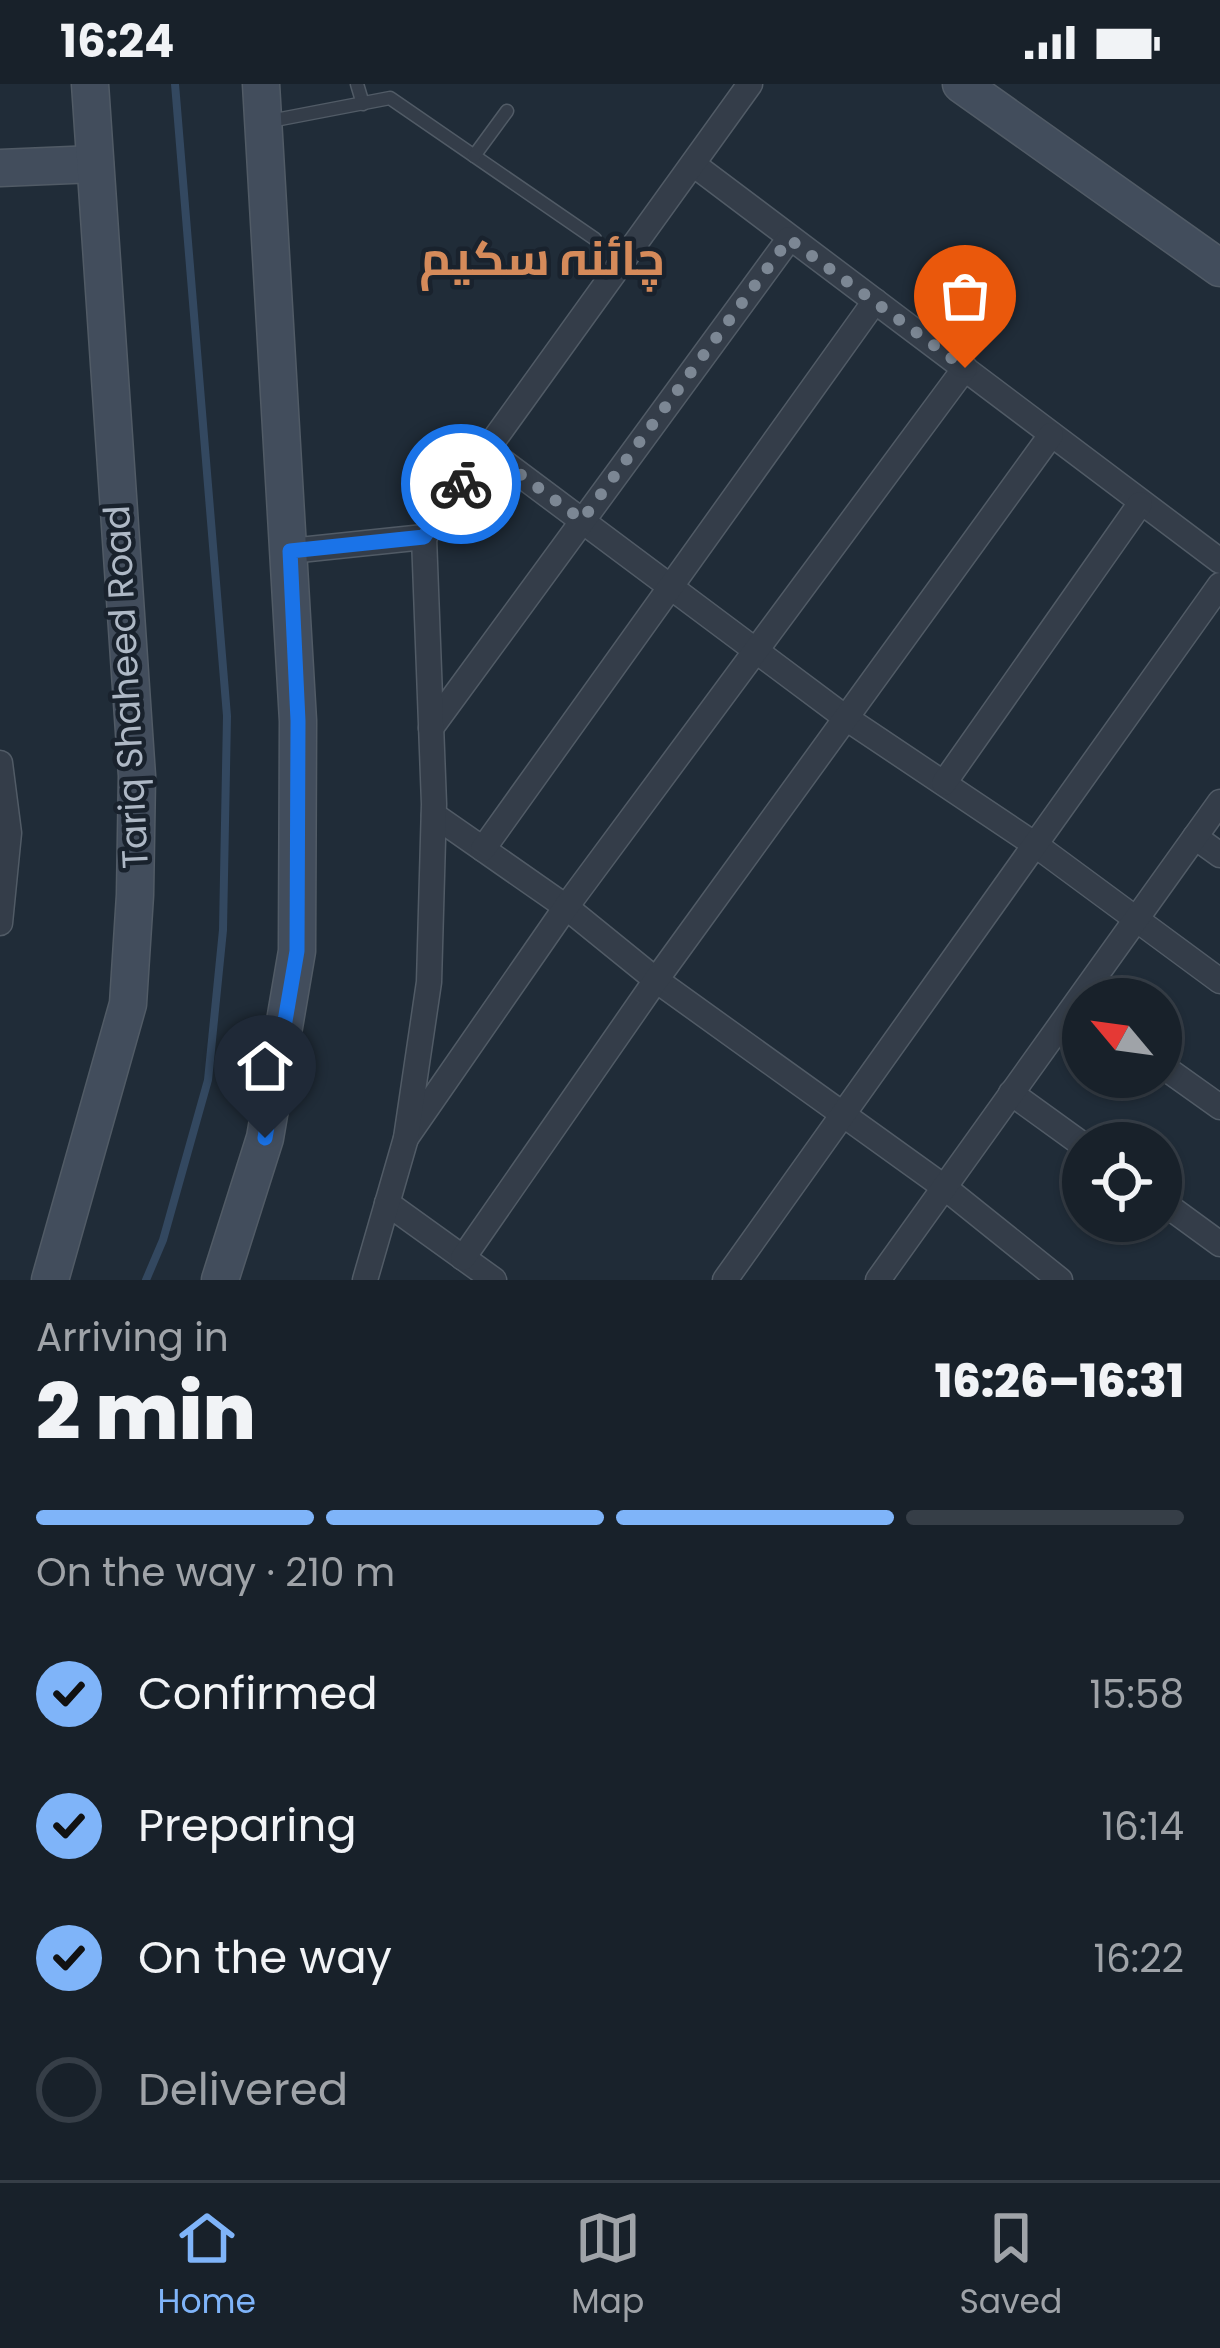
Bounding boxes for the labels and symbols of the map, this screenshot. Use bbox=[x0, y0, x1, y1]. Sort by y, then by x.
district label: چائنہ سکیم bbox=[419, 225, 665, 292]
pin bbox=[914, 245, 1016, 368]
courier bbox=[401, 424, 521, 544]
street label: Tariq Shaheed Road bbox=[91, 504, 161, 870]
north arrow bbox=[1062, 978, 1182, 1098]
pin bbox=[214, 1015, 316, 1138]

